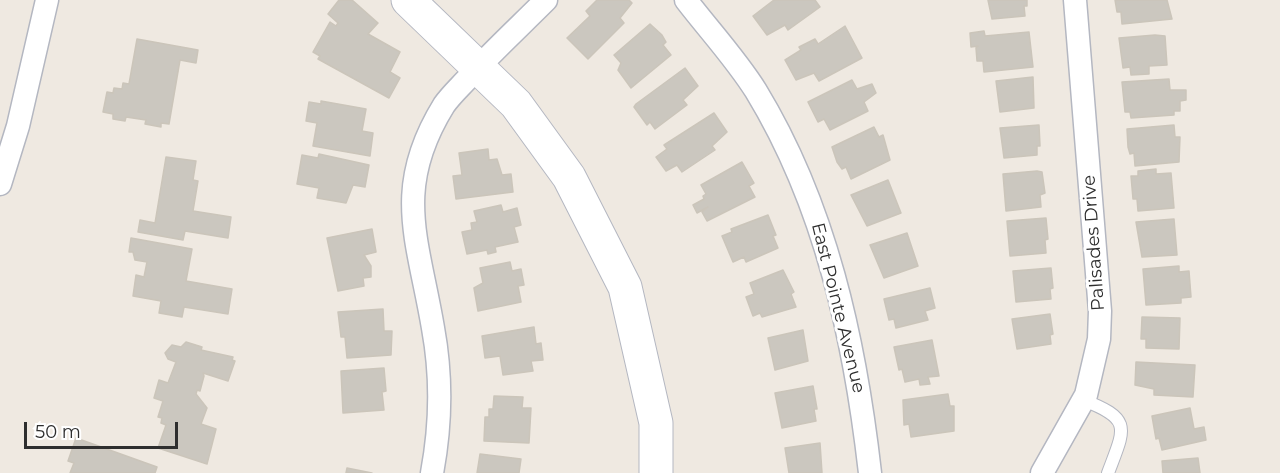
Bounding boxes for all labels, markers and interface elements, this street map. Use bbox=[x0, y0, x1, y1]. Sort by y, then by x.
street label: Palisades Drive bbox=[1078, 174, 1110, 312]
street label: East Pointe Avenue bbox=[806, 221, 870, 395]
scale bar bbox=[27, 410, 182, 448]
text: 50 m bbox=[35, 421, 81, 443]

